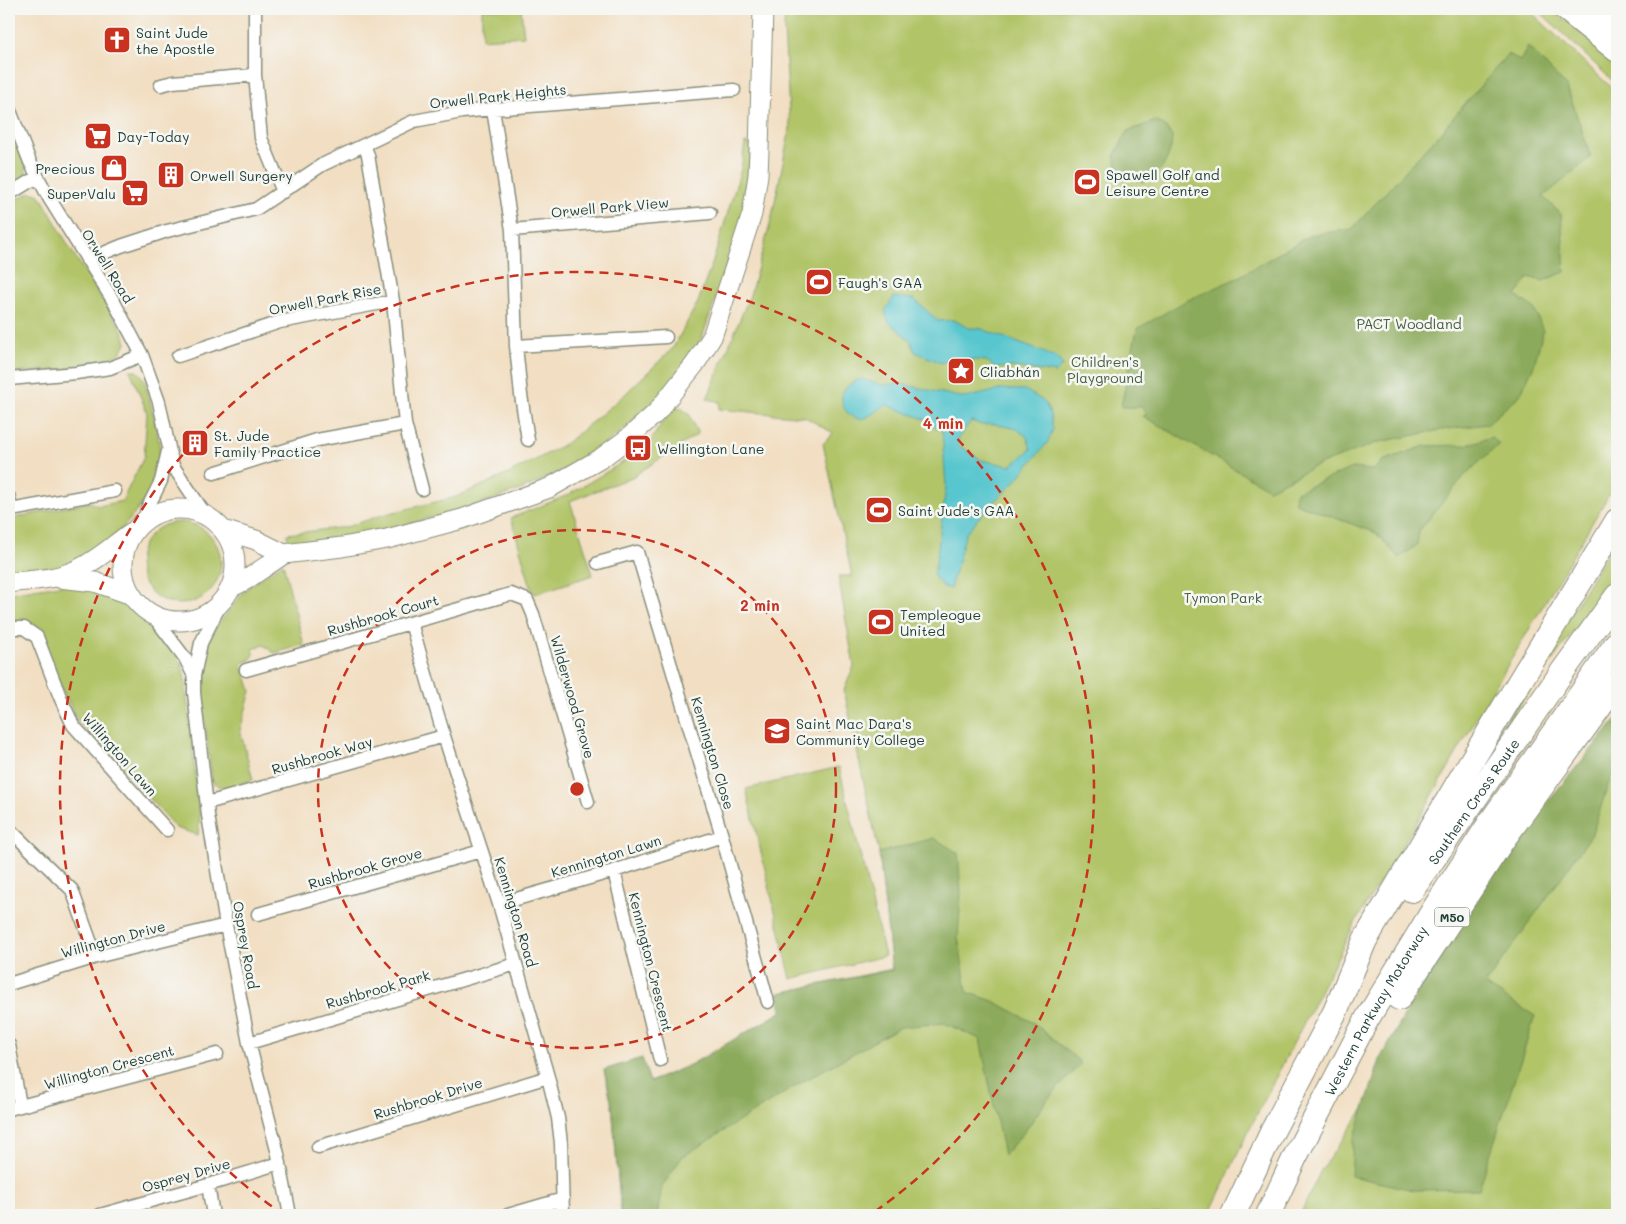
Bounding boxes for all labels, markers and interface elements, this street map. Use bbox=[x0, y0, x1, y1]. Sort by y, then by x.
place label: Saint Jude the Apostle bbox=[136, 23, 215, 58]
church icon: Saint Jude the Apostle bbox=[102, 25, 132, 55]
street label: Orwell Park Heights bbox=[429, 79, 567, 113]
supermarket icon: Day-Today bbox=[83, 121, 113, 151]
place label: Day-Today bbox=[117, 127, 190, 146]
shop icon: Precious bbox=[99, 153, 129, 183]
place label: Precious bbox=[35, 159, 95, 178]
building icon: Orwell Surgery bbox=[156, 160, 186, 190]
place label: Spawell Golf and Leisure Centre bbox=[1106, 165, 1220, 200]
place label: Orwell Surgery bbox=[190, 166, 293, 185]
sports icon: Spawell Golf and Leisure Centre bbox=[1072, 167, 1102, 197]
supermarket icon: SuperValu bbox=[120, 178, 150, 208]
place label: SuperValu bbox=[47, 184, 116, 203]
street label: Orwell Park View bbox=[550, 192, 670, 222]
street label: Orwell Road bbox=[78, 225, 138, 307]
sports icon: Faugh's GAA bbox=[804, 267, 834, 297]
place label: Faugh's GAA bbox=[838, 273, 922, 292]
street label: Orwell Park Rise bbox=[267, 279, 383, 319]
park label: PACT Woodland bbox=[1356, 314, 1462, 333]
park label: Children's Playground bbox=[1067, 352, 1143, 387]
place icon: Cliabhán bbox=[946, 356, 976, 386]
place label: Cliabhán bbox=[980, 362, 1040, 381]
text: 4 min bbox=[923, 413, 963, 433]
place label: St. Jude Family Practice bbox=[214, 426, 321, 461]
building icon: St. Jude Family Practice bbox=[180, 428, 210, 458]
bus stop icon: Wellington Lane bbox=[623, 433, 653, 463]
place label: Wellington Lane bbox=[657, 439, 764, 458]
sports icon: Saint Jude's GAA bbox=[864, 495, 894, 525]
place label: Saint Jude's GAA bbox=[898, 501, 1014, 520]
park label: Tymon Park bbox=[1184, 588, 1262, 607]
street label: Rushbrook Court bbox=[325, 590, 441, 640]
text: 2 min bbox=[740, 595, 780, 615]
place label: Templeogue United bbox=[900, 605, 981, 640]
sports icon: Templeogue United bbox=[866, 607, 896, 637]
street label: Wilderwood Grove bbox=[546, 633, 600, 761]
street label: Kennington Close bbox=[687, 694, 739, 812]
street label: Willington Lawn bbox=[78, 708, 162, 800]
place label: Saint Mac Dara's Community College bbox=[796, 714, 925, 749]
school or university icon: Saint Mac Dara's Community College bbox=[762, 716, 792, 746]
street label: Rushbrook Way bbox=[269, 732, 375, 778]
street label: Southern Cross Route bbox=[1423, 734, 1523, 868]
centre of rings bbox=[568, 780, 586, 798]
street label: Kennington Lawn bbox=[549, 830, 663, 882]
street label: Rushbrook Grove bbox=[306, 843, 424, 893]
street label: Kennington Road bbox=[490, 855, 542, 970]
street label: Kennington Crescent bbox=[625, 890, 677, 1034]
street label: Osprey Road bbox=[229, 900, 263, 991]
road number: M50 bbox=[1434, 908, 1470, 926]
street label: Willington Drive bbox=[59, 916, 167, 962]
street label: Western Parkway Motorway bbox=[1319, 922, 1431, 1099]
street label: Rushbrook Park bbox=[324, 965, 432, 1013]
street label: Willington Crescent bbox=[42, 1041, 176, 1093]
street label: Rushbrook Drive bbox=[371, 1072, 485, 1124]
street label: Osprey Drive bbox=[140, 1153, 232, 1197]

